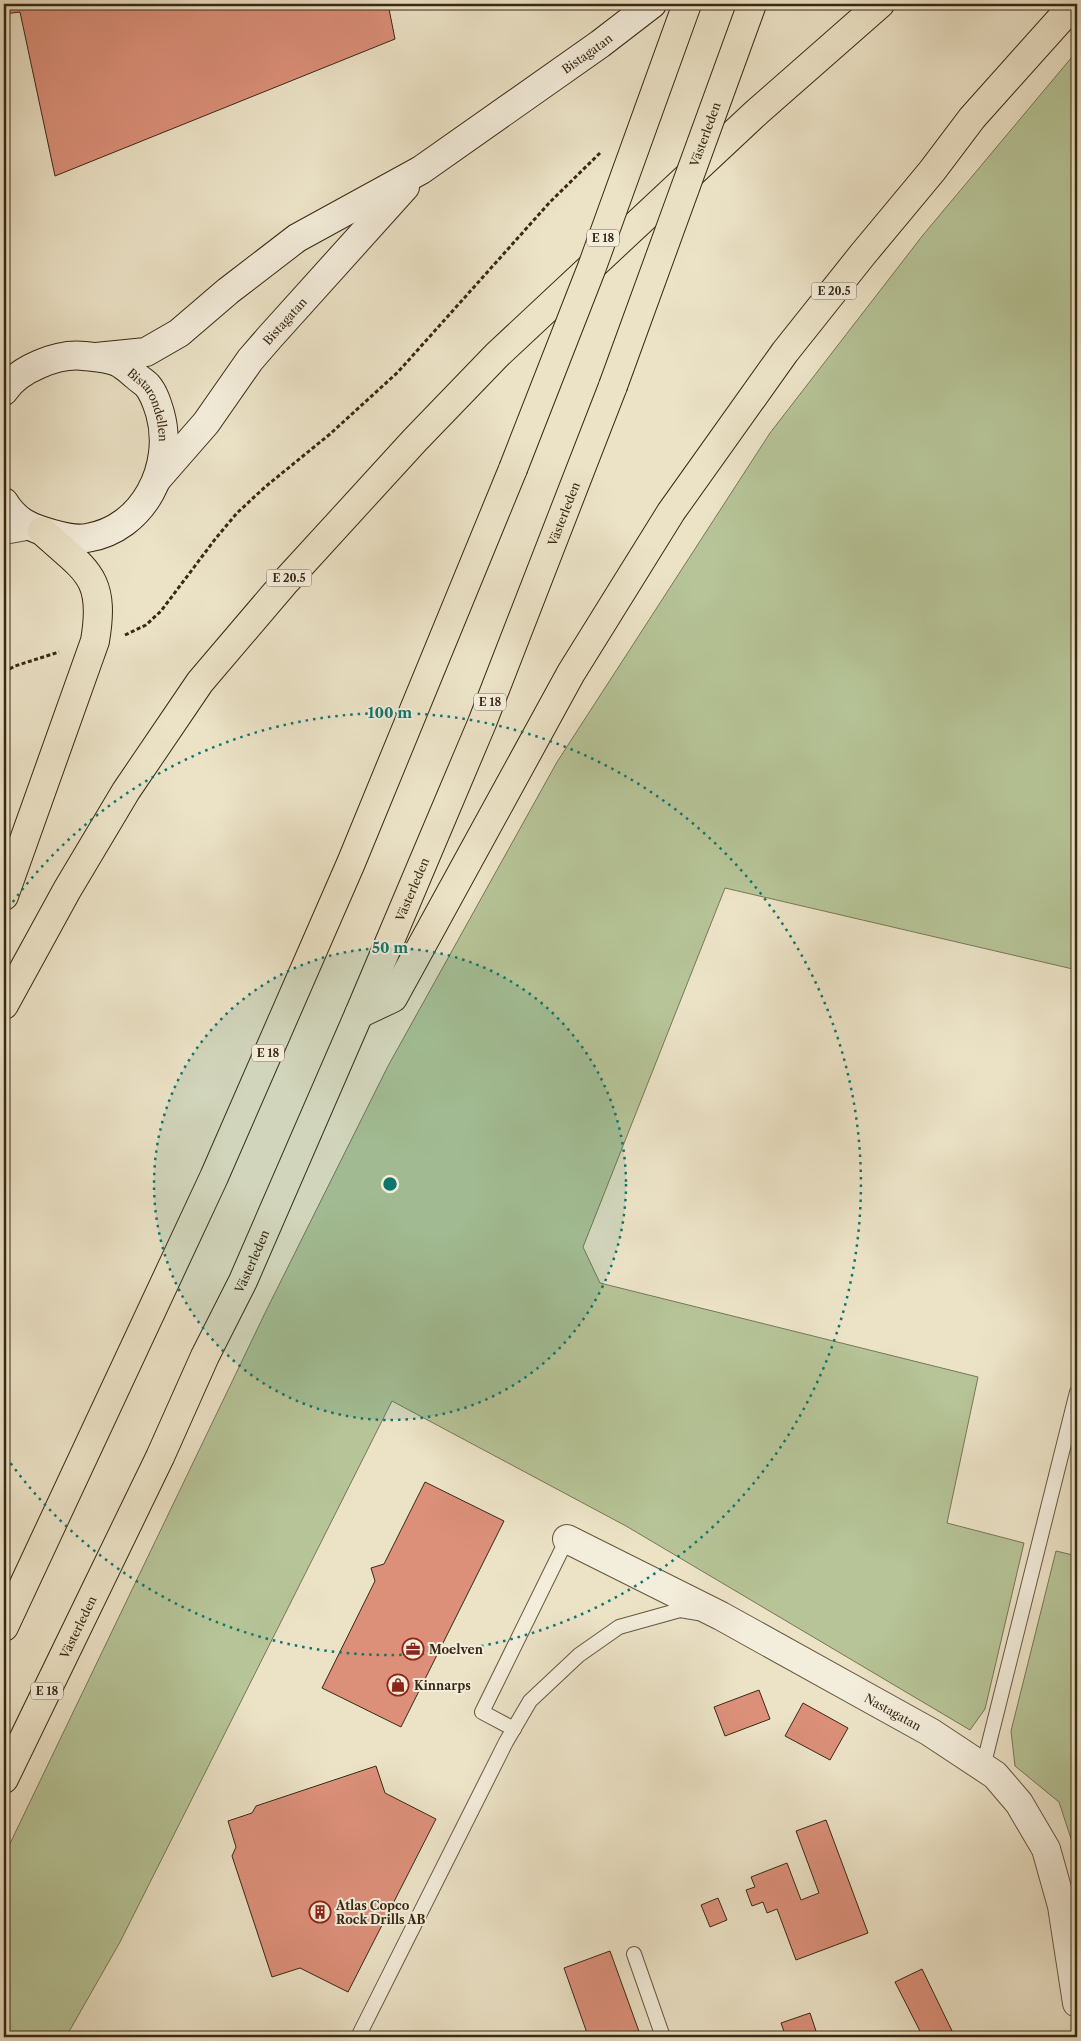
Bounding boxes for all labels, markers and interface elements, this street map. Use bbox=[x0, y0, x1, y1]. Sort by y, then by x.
street label: Bistagatan bbox=[559, 30, 615, 76]
street label: Västerleden bbox=[686, 100, 723, 169]
road number: E 18 bbox=[587, 230, 619, 247]
road number: E 20.5 bbox=[812, 282, 856, 300]
street label: Bistagatan bbox=[259, 294, 310, 348]
street label: Bistarondellen bbox=[125, 365, 171, 442]
street label: Västerleden bbox=[544, 479, 583, 549]
road number: E 20.5 bbox=[266, 570, 312, 586]
road number: E 18 bbox=[474, 694, 506, 710]
text: 100 m bbox=[368, 703, 412, 722]
street label: Västerleden bbox=[391, 855, 432, 924]
text: 50 m bbox=[372, 938, 408, 957]
road number: E 18 bbox=[252, 1044, 284, 1062]
centre of rings bbox=[381, 1175, 399, 1193]
street label: Västerleden bbox=[230, 1227, 272, 1296]
street label: Västerleden bbox=[56, 1593, 99, 1661]
office icon: Moelven bbox=[401, 1637, 425, 1661]
place label: Moelven bbox=[429, 1642, 484, 1657]
shop icon: Kinnarps bbox=[386, 1673, 410, 1697]
place label: Kinnarps bbox=[414, 1678, 471, 1693]
road number: E 18 bbox=[31, 1682, 63, 1700]
street label: Nastagatan bbox=[862, 1690, 924, 1733]
place label: Atlas Copco Rock Drills AB bbox=[335, 1898, 426, 1927]
building icon: Atlas Copco Rock Drills AB bbox=[308, 1900, 332, 1924]

